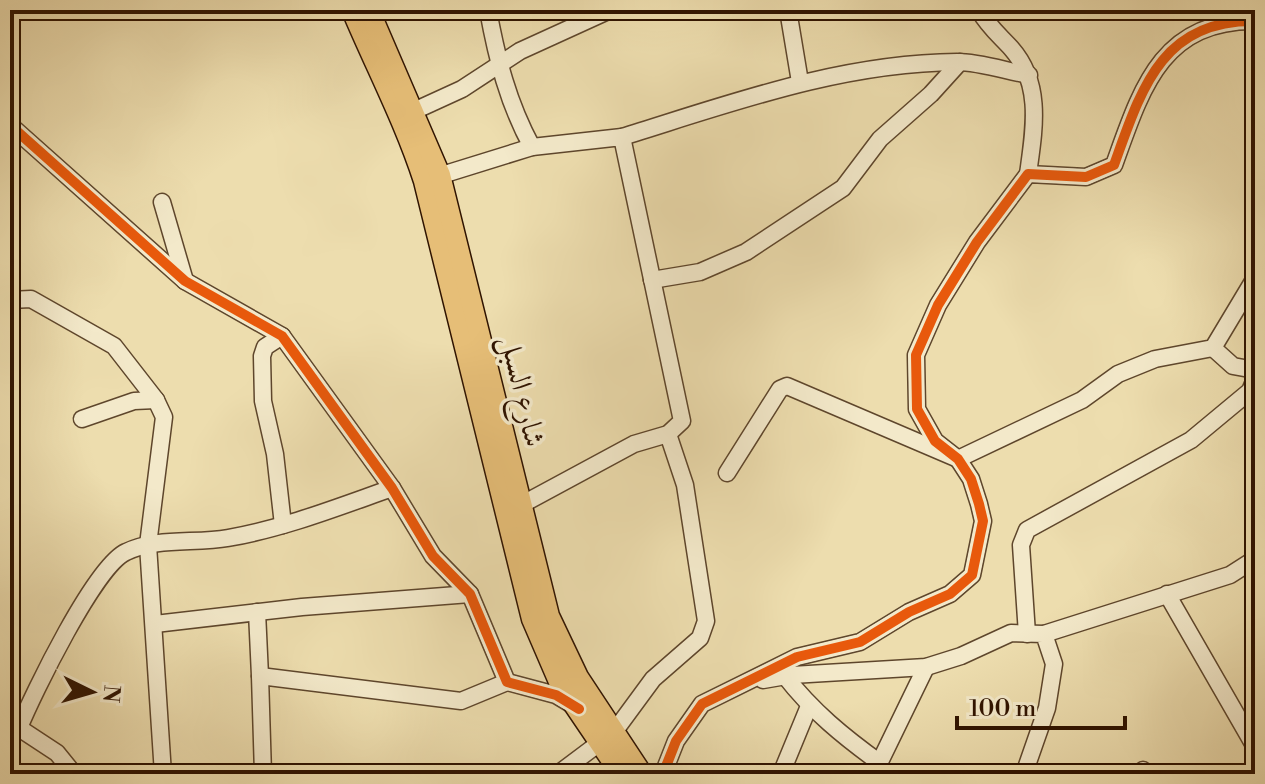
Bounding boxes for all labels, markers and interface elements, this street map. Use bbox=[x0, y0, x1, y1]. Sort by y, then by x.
street label: شارع السبل bbox=[486, 331, 553, 452]
north arrow bbox=[52, 652, 132, 732]
scale bar bbox=[957, 680, 1125, 730]
text: N bbox=[96, 684, 125, 704]
text: 100 m bbox=[969, 694, 1036, 724]

